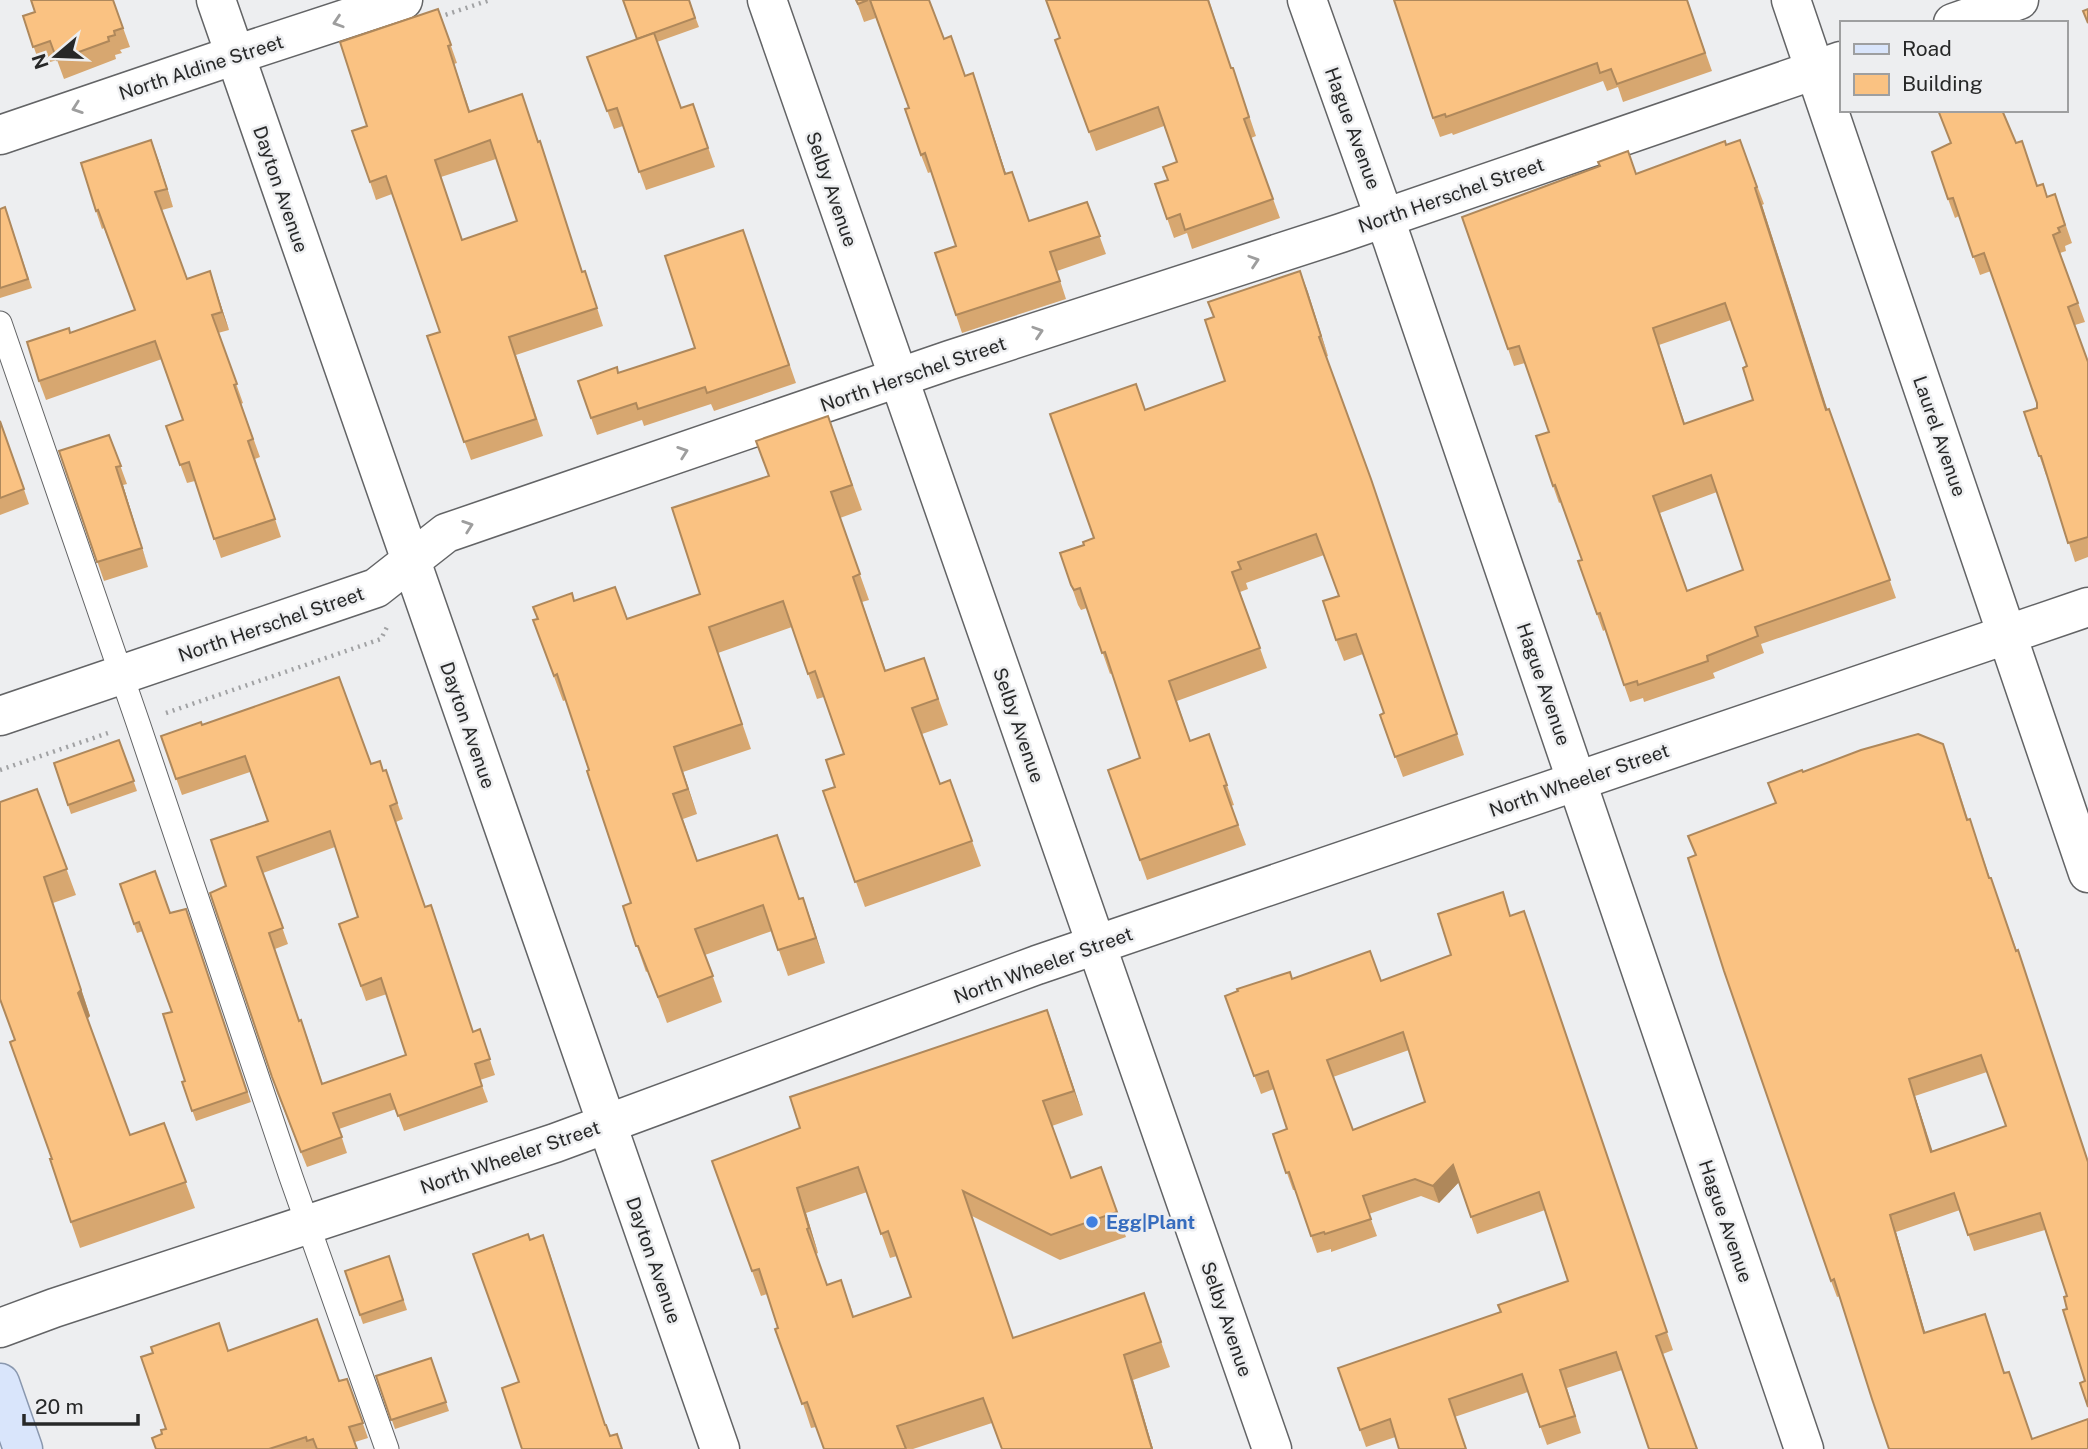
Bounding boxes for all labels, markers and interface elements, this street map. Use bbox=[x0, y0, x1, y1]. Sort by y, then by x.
one-way arrow bbox=[332, 13, 344, 28]
north arrow bbox=[21, 21, 91, 91]
legend bbox=[1840, 21, 2067, 112]
street label: North Aldine Street bbox=[116, 30, 286, 104]
text: Road bbox=[1902, 36, 1952, 61]
text: N bbox=[27, 51, 53, 72]
street label: Hague Avenue bbox=[1321, 64, 1385, 192]
text: Building bbox=[1902, 71, 1983, 96]
one-way arrow bbox=[72, 100, 84, 114]
street label: Dayton Avenue bbox=[249, 123, 313, 255]
street label: Selby Avenue bbox=[802, 129, 862, 249]
street label: North Herschel Street bbox=[1355, 153, 1547, 237]
one-way arrow bbox=[1247, 255, 1259, 269]
one-way arrow bbox=[1031, 326, 1043, 340]
street label: North Herschel Street bbox=[817, 332, 1009, 416]
street label: Laurel Avenue bbox=[1909, 373, 1971, 499]
one-way arrow bbox=[676, 446, 688, 460]
one-way arrow bbox=[461, 520, 473, 534]
street label: North Herschel Street bbox=[175, 582, 367, 666]
street label: Hague Avenue bbox=[1513, 620, 1575, 748]
street label: Dayton Avenue bbox=[436, 659, 500, 791]
street label: Selby Avenue bbox=[989, 665, 1049, 785]
street label: North Wheeler Street bbox=[1486, 739, 1672, 821]
street label: North Wheeler Street bbox=[951, 922, 1135, 1008]
street label: North Wheeler Street bbox=[417, 1116, 603, 1198]
street label: Hague Avenue bbox=[1695, 1157, 1757, 1285]
street label: Dayton Avenue bbox=[622, 1194, 686, 1326]
place label: Egg|Plant bbox=[1106, 1211, 1195, 1233]
marker: Egg|Plant bbox=[1084, 1214, 1100, 1230]
street label: Selby Avenue bbox=[1197, 1259, 1257, 1379]
scale bar bbox=[24, 1382, 138, 1426]
text: 20 m bbox=[35, 1394, 84, 1419]

